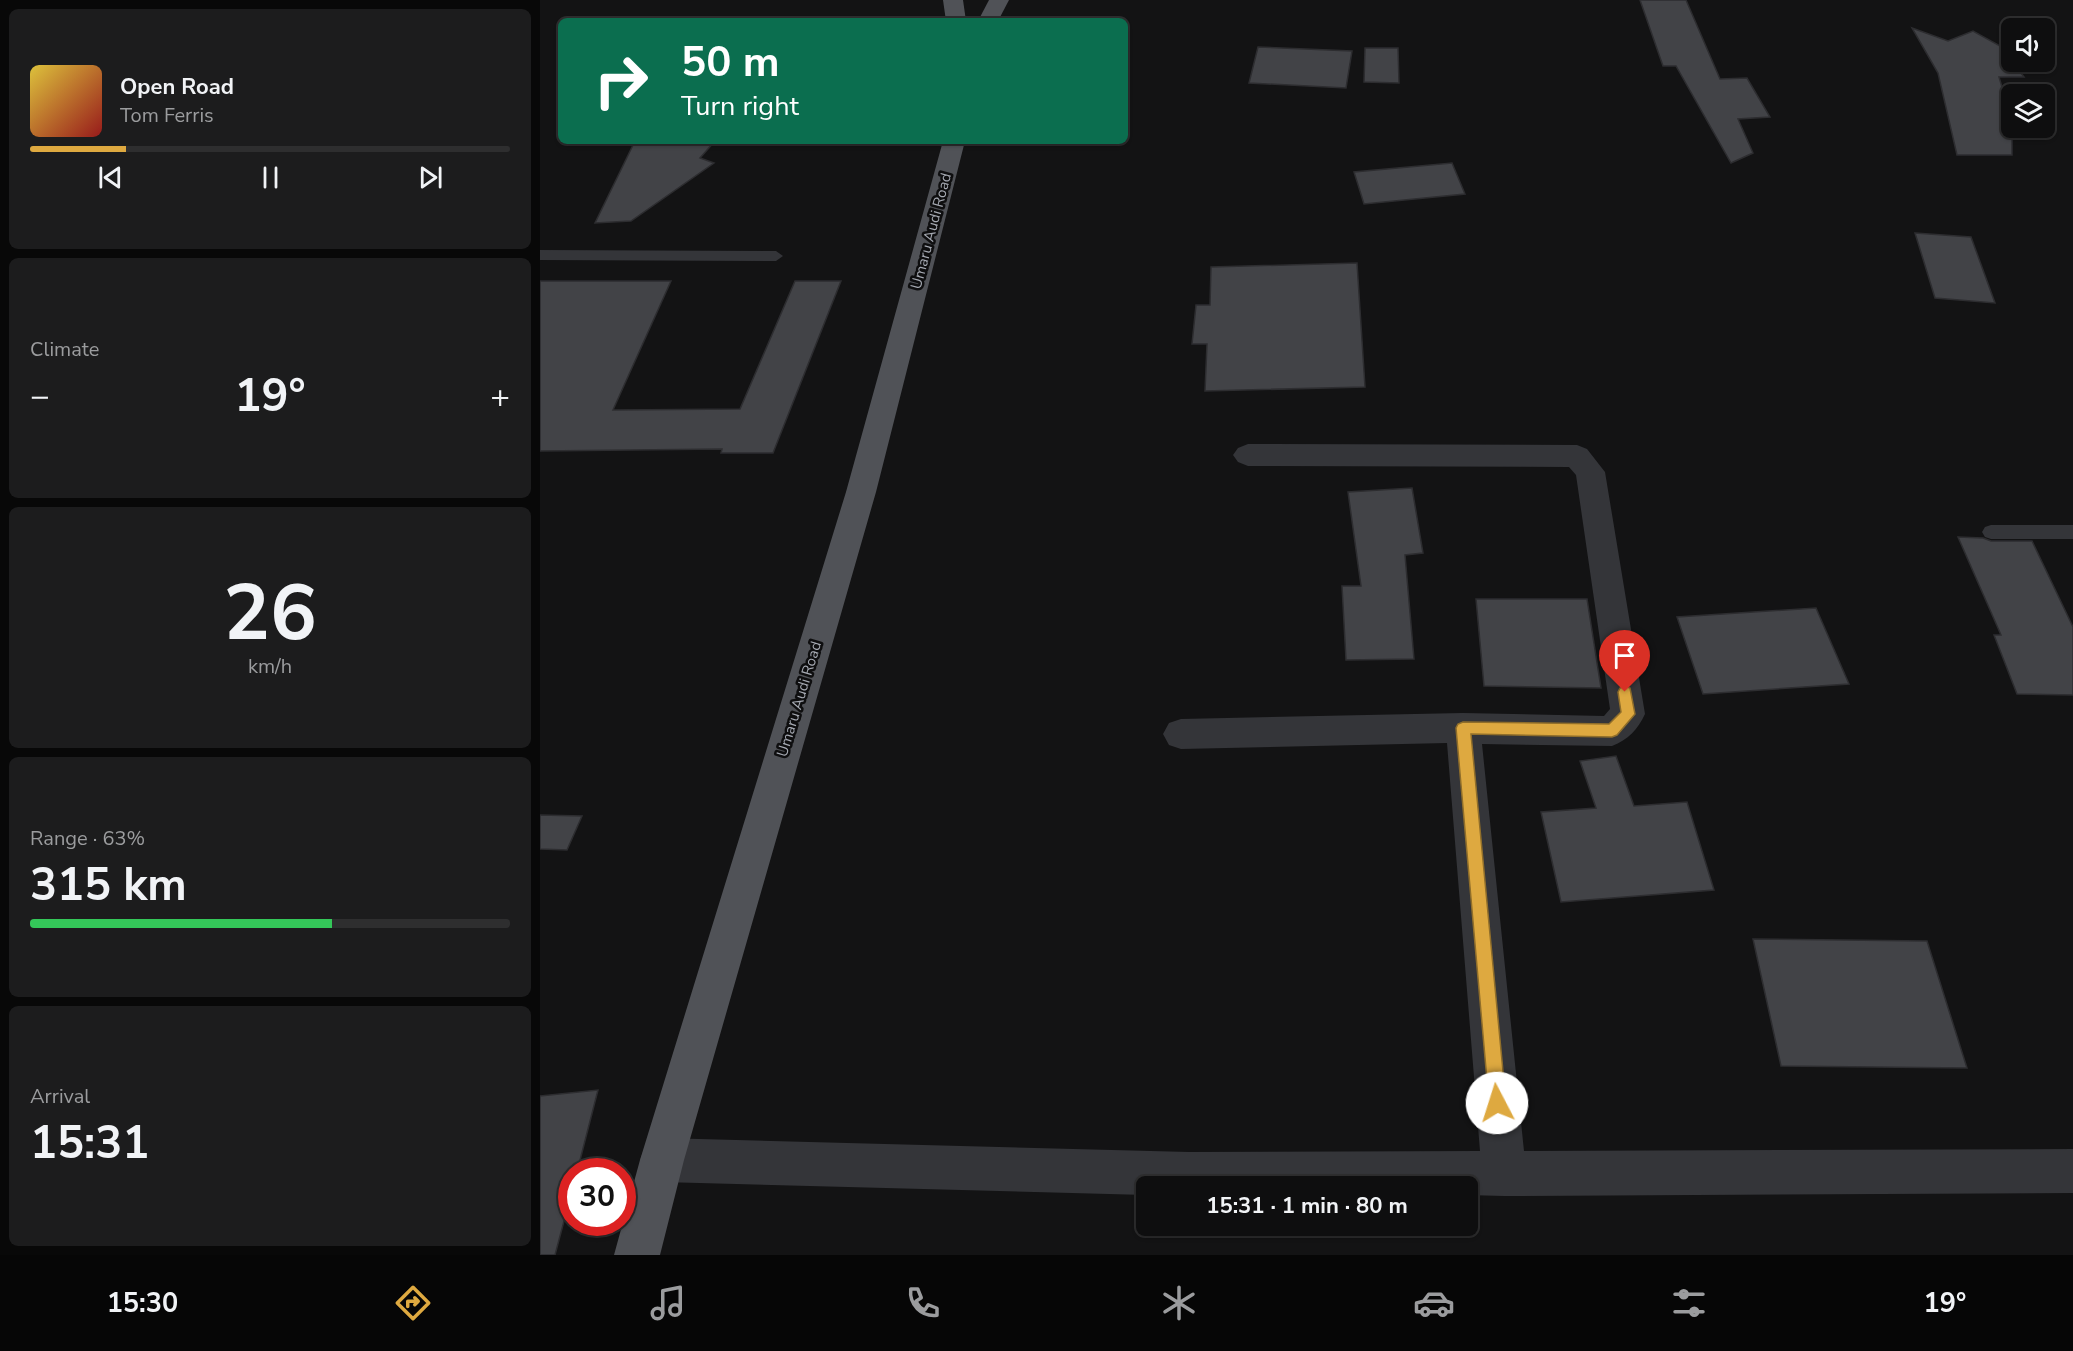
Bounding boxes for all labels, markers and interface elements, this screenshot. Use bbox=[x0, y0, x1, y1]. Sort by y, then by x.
map controls bbox=[2001, 18, 2055, 138]
button: sound bbox=[2001, 18, 2055, 72]
text: 50 m bbox=[681, 34, 780, 91]
icon: right bbox=[582, 42, 660, 120]
text: Open Road bbox=[120, 72, 234, 102]
button: layers bbox=[2001, 84, 2055, 138]
text: Turn right bbox=[681, 88, 799, 125]
text: Tom Ferris bbox=[120, 102, 214, 129]
icon: previous bbox=[94, 161, 127, 194]
icon: pause bbox=[254, 161, 287, 194]
icon: next bbox=[414, 161, 447, 194]
street label: Umaru Audi Road bbox=[906, 171, 956, 291]
text: Climate bbox=[30, 336, 99, 363]
text: 19° bbox=[234, 366, 306, 427]
text: − bbox=[30, 374, 50, 419]
text: + bbox=[490, 374, 510, 419]
text: 26 bbox=[223, 560, 317, 667]
pin bbox=[1599, 630, 1650, 692]
street label: Umaru Audi Road bbox=[772, 639, 826, 759]
icon: arrive bbox=[1608, 639, 1641, 672]
text: km/h bbox=[248, 653, 292, 680]
text: Range · 63% bbox=[30, 825, 145, 852]
text: 315 km bbox=[30, 855, 187, 916]
position arrow bbox=[1465, 1071, 1529, 1135]
text: Arrival bbox=[30, 1083, 90, 1110]
text: 15:31 bbox=[30, 1113, 149, 1174]
speed limit sign: 30 bbox=[558, 1158, 636, 1236]
text: 15:31 · 1 min · 80 m bbox=[1206, 1191, 1408, 1221]
icon: directions bbox=[392, 1282, 434, 1324]
icon: music bbox=[647, 1282, 689, 1324]
icon: phone bbox=[902, 1282, 944, 1324]
icon: climate bbox=[1158, 1282, 1200, 1324]
icon: car bbox=[1413, 1282, 1455, 1324]
icon: filters bbox=[1668, 1282, 1710, 1324]
text: 15:30 bbox=[107, 1285, 178, 1322]
text: 19° bbox=[1924, 1285, 1966, 1322]

